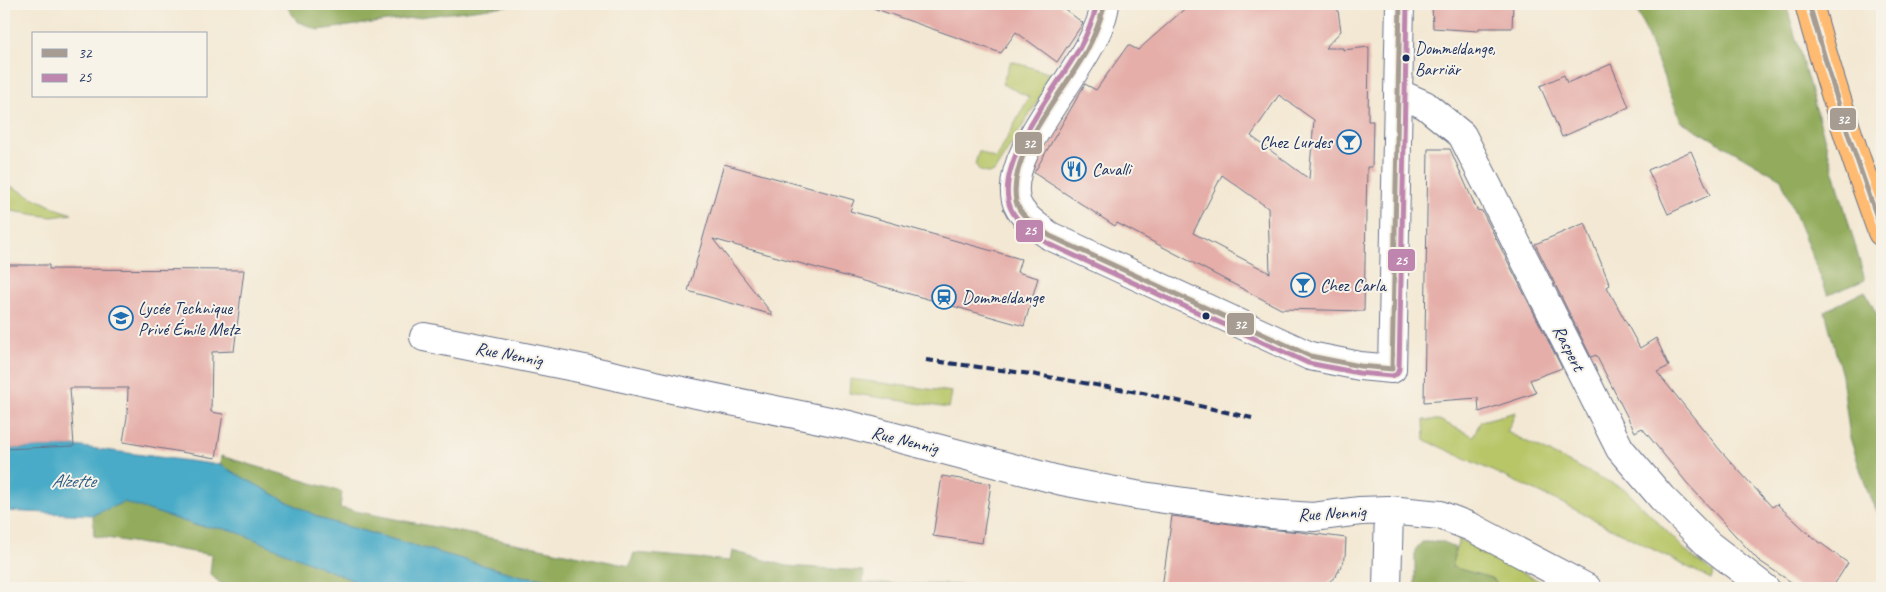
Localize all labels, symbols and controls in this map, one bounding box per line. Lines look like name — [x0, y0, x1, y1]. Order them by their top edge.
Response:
legend — [32, 32, 208, 98]
place label: Dommeldange, Barriär — [1415, 38, 1496, 80]
text: 32 — [78, 44, 93, 63]
marker: Dommeldange, Barriär — [1401, 53, 1411, 63]
text: 25 — [78, 68, 93, 87]
line badge: 32 — [1829, 107, 1857, 131]
text: 32 — [1837, 111, 1851, 128]
bar icon: Chez Lurdes — [1336, 129, 1362, 155]
line badge: 32 — [1014, 131, 1043, 155]
place label: Chez Lurdes — [1259, 131, 1334, 153]
text: 32 — [1023, 135, 1037, 152]
restaurant icon: Cavalli — [1061, 156, 1087, 182]
place label: Cavalli — [1092, 158, 1133, 180]
line badge: 25 — [1015, 219, 1044, 243]
text: 25 — [1024, 222, 1038, 239]
line badge: 25 — [1387, 248, 1416, 272]
text: 25 — [1395, 252, 1409, 269]
bar icon: Chez Carla — [1290, 272, 1316, 298]
place label: Chez Carla — [1320, 274, 1387, 296]
station icon: Dommeldange — [931, 284, 957, 310]
place label: Dommeldange — [962, 286, 1045, 308]
place label: Lycée Technique Privé Émile Metz — [138, 297, 242, 340]
school or university icon: Lycée Technique Privé Émile Metz — [108, 305, 134, 331]
unlabelled marker — [1201, 311, 1211, 321]
line badge: 32 — [1226, 312, 1255, 336]
text: 32 — [1234, 316, 1248, 333]
street label: Raspert — [1548, 321, 1591, 376]
street label: Rue Nennig — [474, 337, 546, 372]
street label: Rue Nennig — [869, 421, 942, 459]
water label: Alzette — [51, 469, 98, 493]
street label: Rue Nennig — [1297, 500, 1368, 526]

